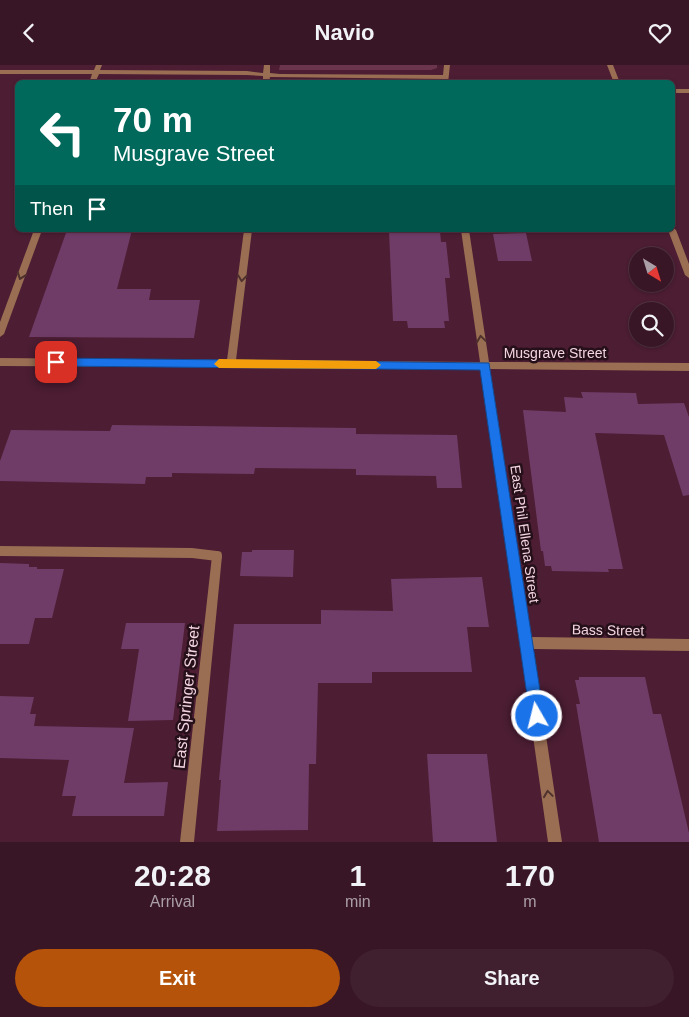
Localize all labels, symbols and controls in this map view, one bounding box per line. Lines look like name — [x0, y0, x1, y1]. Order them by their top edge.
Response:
icon: back — [15, 19, 43, 47]
icon: heart — [646, 19, 674, 47]
text: Navio — [315, 20, 374, 45]
icon: left — [30, 100, 95, 165]
text: 70 m — [113, 100, 193, 139]
text: Musgrave Street — [113, 141, 274, 166]
icon: arrive — [83, 195, 111, 223]
text: Then — [30, 198, 73, 219]
north arrow — [629, 247, 674, 293]
map controls — [629, 247, 674, 347]
one-way arrow — [17, 271, 27, 280]
one-way arrow — [237, 275, 248, 283]
button: search — [629, 302, 674, 347]
one-way arrow — [476, 334, 487, 342]
pin — [35, 341, 77, 383]
street label: Musgrave Street — [504, 345, 606, 361]
icon: arrive — [42, 348, 70, 376]
street label: East Phil Ellena Street — [507, 464, 543, 604]
street label: Bass Street — [572, 621, 644, 639]
street label: East Springer Street — [171, 624, 203, 770]
position arrow — [510, 689, 562, 741]
one-way arrow — [543, 789, 554, 797]
text: 20:28 — [134, 859, 211, 892]
text: 1 — [349, 859, 366, 892]
text: 170 — [505, 859, 555, 892]
text: Arrival — [150, 893, 195, 910]
text: min — [345, 893, 371, 910]
text: m — [523, 893, 536, 910]
button: Exit — [15, 949, 340, 1007]
button: Share — [350, 949, 674, 1007]

